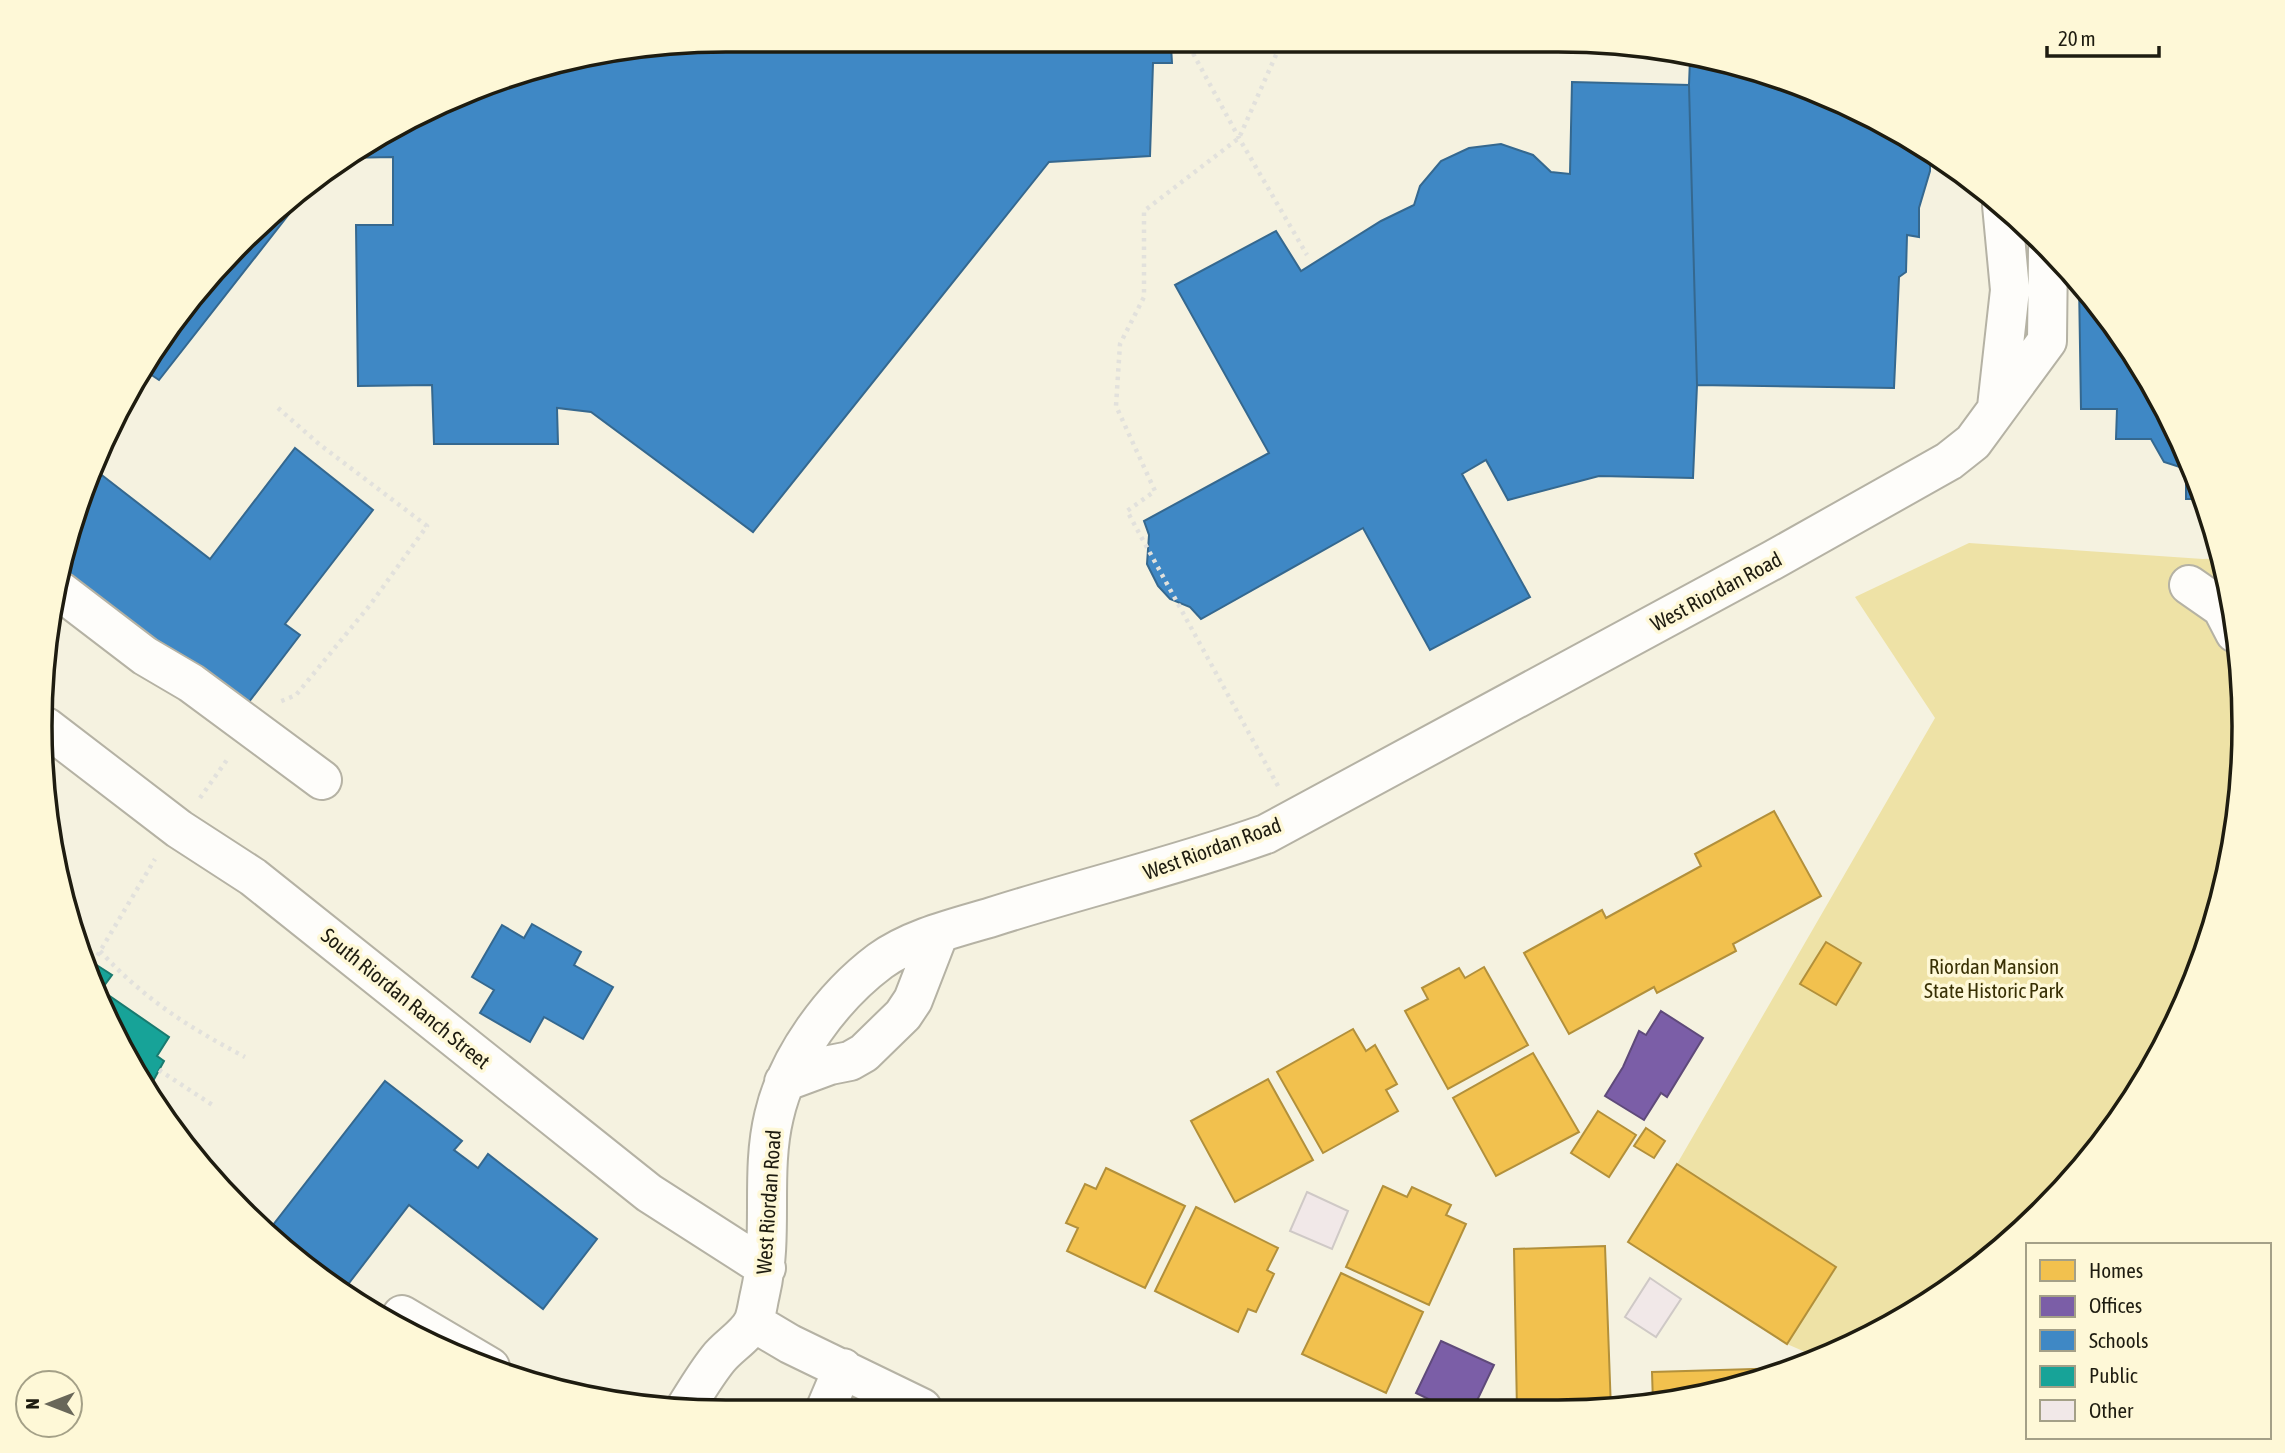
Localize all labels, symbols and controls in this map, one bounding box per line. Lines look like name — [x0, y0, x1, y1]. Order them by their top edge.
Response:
scale bar — [2047, 14, 2159, 58]
text: 20 m — [2058, 26, 2096, 50]
street label: West Riordan Road — [1646, 546, 1786, 636]
street label: West Riordan Road — [1140, 812, 1284, 884]
street label: South Riordan Ranch Street — [317, 923, 495, 1073]
park label: Riordan Mansion State Historic Park — [1924, 954, 2064, 1002]
street label: West Riordan Road — [751, 1129, 785, 1275]
legend — [2026, 1243, 2271, 1439]
text: Homes — [2089, 1258, 2143, 1282]
text: Offices — [2089, 1293, 2142, 1317]
text: Schools — [2089, 1328, 2149, 1352]
text: Public — [2089, 1363, 2138, 1387]
north arrow — [14, 1369, 84, 1439]
text: N — [21, 1398, 43, 1410]
text: Other — [2089, 1398, 2134, 1422]

